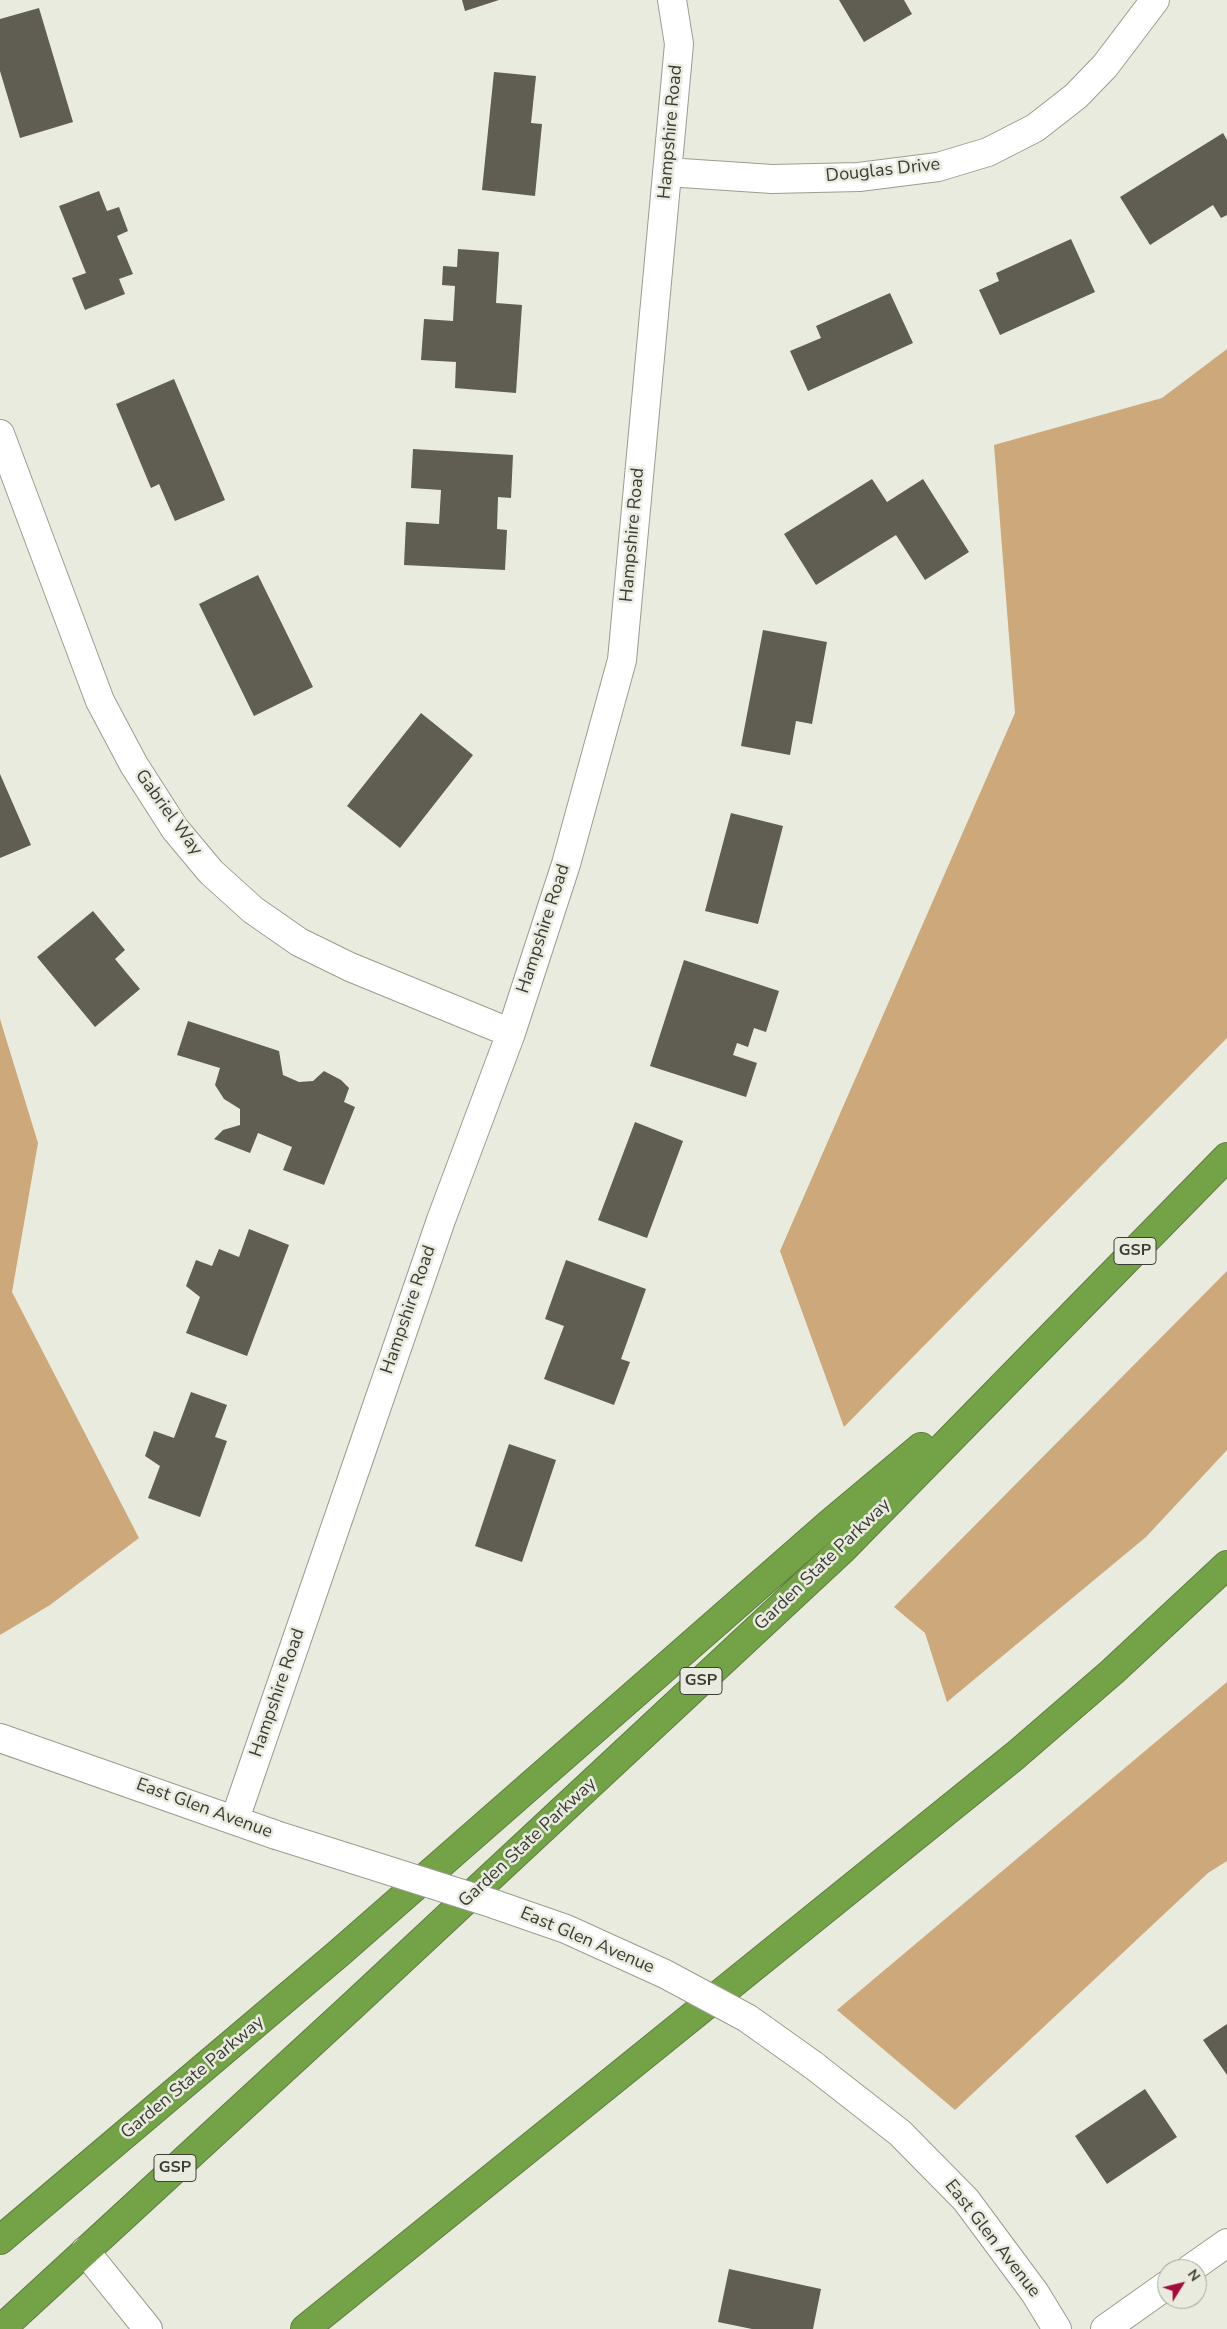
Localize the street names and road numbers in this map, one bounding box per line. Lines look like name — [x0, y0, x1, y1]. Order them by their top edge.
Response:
street label: Hampshire Road — [654, 64, 688, 200]
street label: Douglas Drive — [825, 154, 941, 188]
street label: Hampshire Road — [616, 467, 650, 603]
street label: Gabriel Way — [130, 766, 206, 860]
street label: Hampshire Road — [513, 862, 575, 996]
road number: GSP — [1114, 1238, 1156, 1264]
street label: Hampshire Road — [377, 1243, 441, 1377]
street label: Garden State Parkway — [751, 1495, 895, 1635]
street label: Hampshire Road — [246, 1626, 310, 1760]
road number: GSP — [680, 1668, 722, 1694]
street label: East Glen Avenue — [133, 1774, 275, 1844]
street label: Garden State Parkway — [455, 1774, 601, 1912]
street label: East Glen Avenue — [517, 1903, 657, 1979]
street label: Garden State Parkway — [117, 2012, 269, 2144]
road number: GSP — [154, 2154, 196, 2182]
street label: East Glen Avenue — [939, 2176, 1045, 2302]

